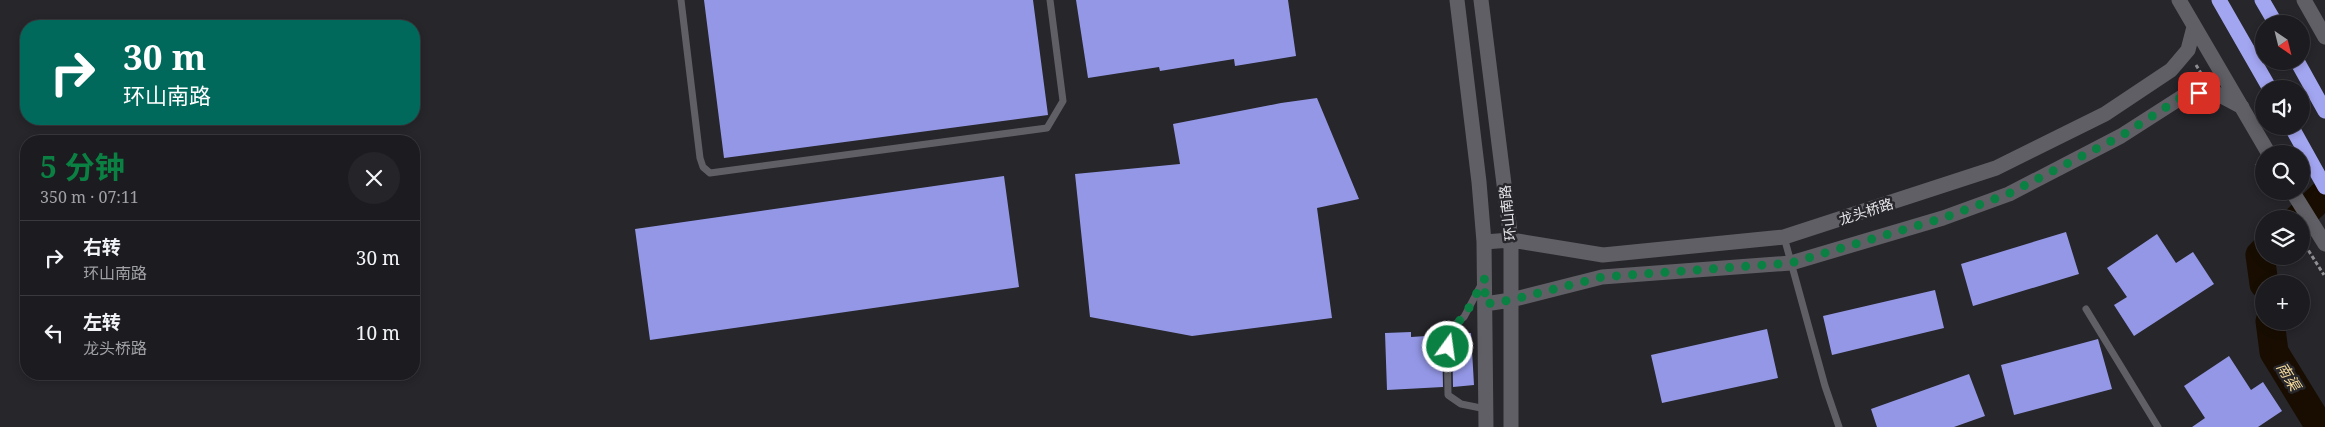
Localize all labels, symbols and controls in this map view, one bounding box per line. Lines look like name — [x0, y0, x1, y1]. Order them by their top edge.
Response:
north arrow — [2255, 15, 2310, 70]
map controls — [2255, 15, 2310, 330]
text: 30 m — [123, 33, 206, 80]
icon: right — [40, 40, 105, 105]
pin — [2178, 72, 2220, 114]
icon: arrive — [2185, 79, 2213, 107]
text: 环山南路 — [123, 80, 211, 110]
button: sound — [2255, 80, 2310, 135]
button: search — [2255, 145, 2310, 200]
text: 5 分钟 — [40, 146, 125, 187]
button: close — [348, 152, 400, 204]
street label: 环山南路 — [1495, 184, 1519, 242]
text: 350 m · 07:11 — [40, 186, 139, 208]
street label: 龙头桥路 — [1836, 193, 1896, 229]
button: layers — [2255, 210, 2310, 265]
text: 右转 — [83, 234, 121, 260]
icon: right — [40, 244, 68, 272]
text: 30 m — [356, 245, 400, 271]
text: 环山南路 — [83, 262, 147, 284]
button: + — [2255, 275, 2310, 330]
text: 左转 — [83, 309, 121, 335]
icon: left — [40, 319, 68, 347]
text: 10 m — [356, 320, 400, 346]
position arrow — [1421, 320, 1473, 372]
text: 龙头桥路 — [83, 337, 147, 359]
water label: 南渠 — [2273, 358, 2306, 396]

